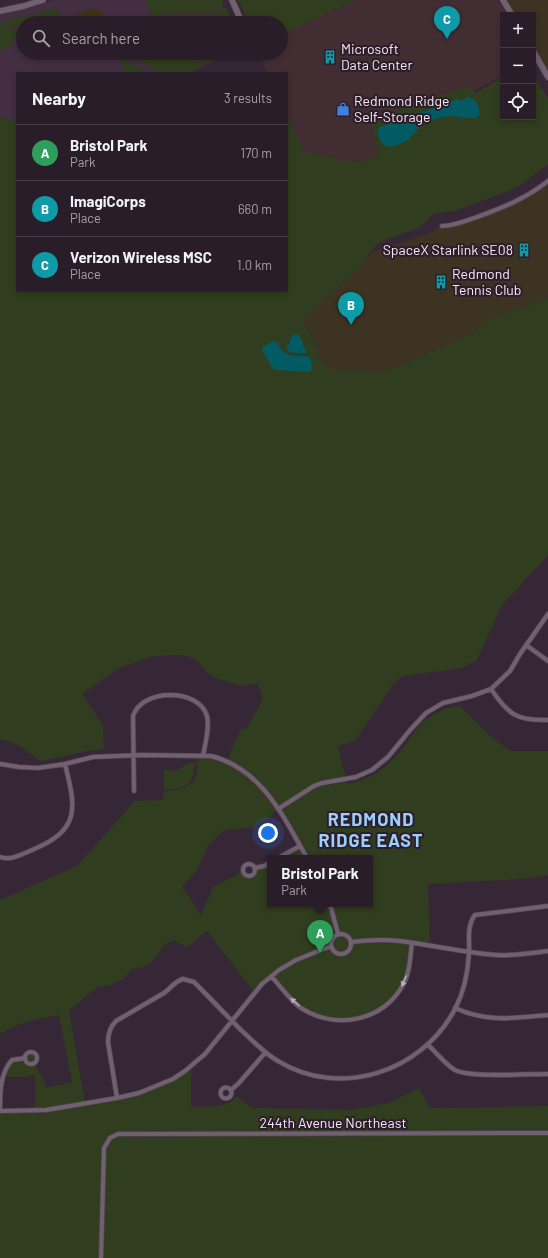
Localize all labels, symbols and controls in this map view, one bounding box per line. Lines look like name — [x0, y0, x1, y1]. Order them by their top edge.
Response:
pin: C — [434, 6, 460, 39]
map controls — [500, 12, 536, 120]
button: + — [500, 12, 536, 48]
search box — [16, 16, 288, 60]
icon: search — [30, 27, 52, 49]
text: Search here — [62, 29, 140, 47]
place label: Microsoft Data Center — [341, 40, 413, 73]
button: − — [500, 48, 536, 84]
building icon: Microsoft Data Center — [322, 49, 338, 65]
button: locate — [500, 84, 536, 120]
text: Nearby — [32, 88, 86, 108]
text: 3 results — [224, 90, 272, 106]
place label: Redmond Ridge Self-Storage — [354, 92, 449, 125]
shop icon: Redmond Ridge Self-Storage — [335, 101, 351, 117]
text: Bristol Park — [70, 136, 148, 154]
text: A — [41, 145, 49, 161]
text: 170 m — [241, 145, 272, 161]
text: Park — [70, 154, 96, 170]
text: ImagiCorps — [70, 192, 146, 210]
text: B — [41, 201, 49, 217]
text: 660 m — [238, 201, 272, 217]
text: Place — [70, 210, 101, 226]
place label: SpaceX Starlink SE08 — [383, 241, 513, 258]
building icon: SpaceX Starlink SE08 — [516, 242, 532, 258]
text: Verizon Wireless MSC — [70, 248, 212, 266]
text: C — [41, 257, 49, 273]
text: 1.0 km — [237, 257, 272, 273]
place label: Redmond Tennis Club — [452, 265, 522, 298]
text: Place — [70, 266, 101, 282]
building icon: Redmond Tennis Club — [433, 274, 449, 290]
pin: B — [338, 292, 364, 325]
district label: REDMOND RIDGE EAST — [319, 808, 423, 851]
your location — [258, 823, 278, 843]
popup — [267, 855, 373, 907]
text: Bristol Park — [281, 864, 359, 882]
text: Park — [281, 882, 307, 898]
pin: A — [307, 920, 333, 953]
one-way arrow — [401, 975, 407, 986]
one-way arrow — [290, 998, 300, 1007]
street label: 244th Avenue Northeast — [260, 1114, 406, 1131]

